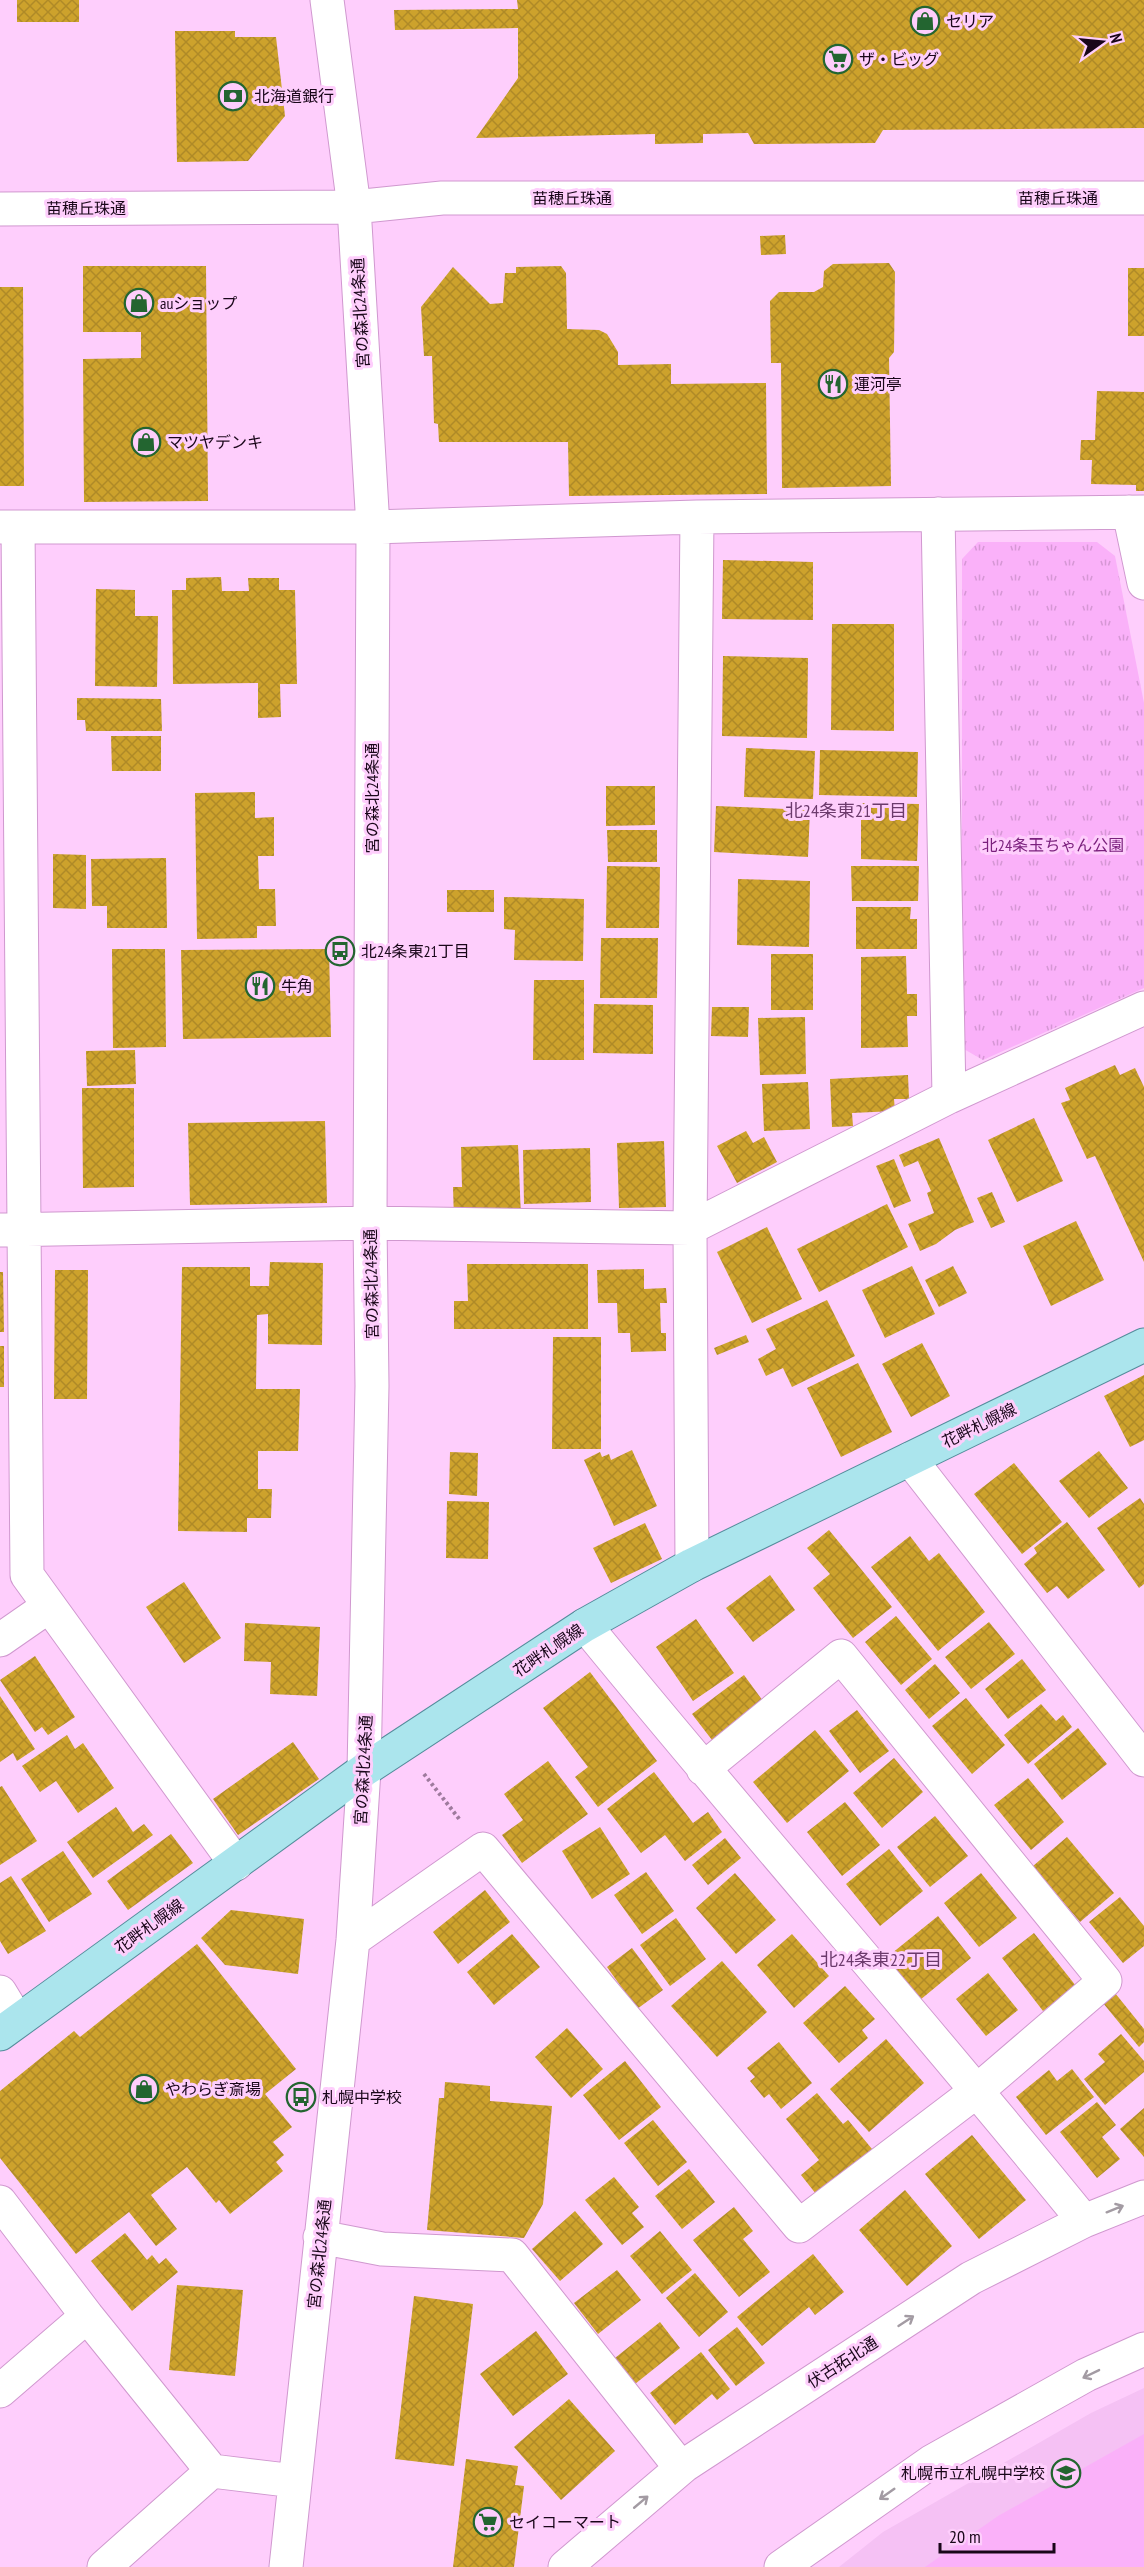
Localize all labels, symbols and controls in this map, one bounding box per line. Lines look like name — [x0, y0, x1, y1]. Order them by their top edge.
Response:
shop icon: セリア — [909, 5, 941, 37]
place label: セリア — [946, 11, 994, 31]
north arrow — [1072, 12, 1132, 72]
text: N — [1106, 31, 1127, 45]
supermarket icon: ザ・ビッグ — [822, 43, 854, 75]
place label: ザ・ビッグ — [859, 49, 939, 69]
bank icon: 北海道銀行 — [217, 80, 249, 112]
place label: 北海道銀行 — [254, 86, 334, 106]
street label: 苗穂丘珠通 — [532, 188, 612, 208]
street label: 苗穂丘珠通 — [1018, 188, 1098, 208]
street label: 苗穂丘珠通 — [46, 198, 126, 218]
street label: 宮の森北24条通 — [347, 257, 373, 369]
shop icon: auショップ — [123, 287, 155, 319]
place label: auショップ — [160, 293, 237, 313]
restaurant icon: 運河亭 — [817, 368, 849, 400]
place label: 運河亭 — [854, 374, 902, 394]
shop icon: マツヤデンキ — [130, 426, 162, 458]
place label: マツヤデンキ — [167, 432, 263, 452]
street label: 宮の森北24条通 — [362, 743, 382, 853]
district label: 北24条東21丁目 — [785, 799, 907, 822]
park label: 北24条玉ちゃん公園 — [982, 835, 1124, 855]
bus stop icon: 北24条東21丁目 — [324, 935, 356, 967]
place label: 北24条東21丁目 — [361, 941, 470, 961]
restaurant icon: 牛角 — [244, 970, 276, 1002]
place label: 牛角 — [281, 976, 313, 996]
street label: 宮の森北24条通 — [360, 1229, 382, 1339]
street label: 花畔札幌線 — [939, 1398, 1019, 1452]
street label: 花畔札幌線 — [509, 1619, 587, 1681]
street label: 宮の森北24条通 — [350, 1714, 376, 1826]
street label: 花畔札幌線 — [111, 1894, 187, 1958]
district label: 北24条東22丁目 — [820, 1948, 942, 1971]
shop icon: やわらぎ斎場 — [128, 2073, 160, 2105]
place label: やわらぎ斎場 — [165, 2079, 261, 2099]
bus stop icon: 札幌中学校 — [285, 2081, 317, 2113]
place label: 札幌中学校 — [322, 2087, 402, 2107]
street label: 宮の森北24条通 — [303, 2198, 335, 2310]
one-way arrow — [1105, 2203, 1123, 2214]
one-way arrow — [897, 2314, 914, 2326]
street label: 伏古拓北通 — [803, 2332, 881, 2392]
one-way arrow — [1082, 2368, 1100, 2380]
school or university icon: 札幌市立札幌中学校 — [1050, 2457, 1082, 2489]
place label: 札幌市立札幌中学校 — [901, 2463, 1045, 2483]
one-way arrow — [879, 2488, 895, 2500]
one-way arrow — [633, 2495, 648, 2509]
supermarket icon: セイコーマート — [472, 2506, 504, 2538]
place label: セイコーマート — [509, 2512, 621, 2532]
scale bar — [940, 2516, 1054, 2554]
text: 20 m — [949, 2525, 981, 2548]

